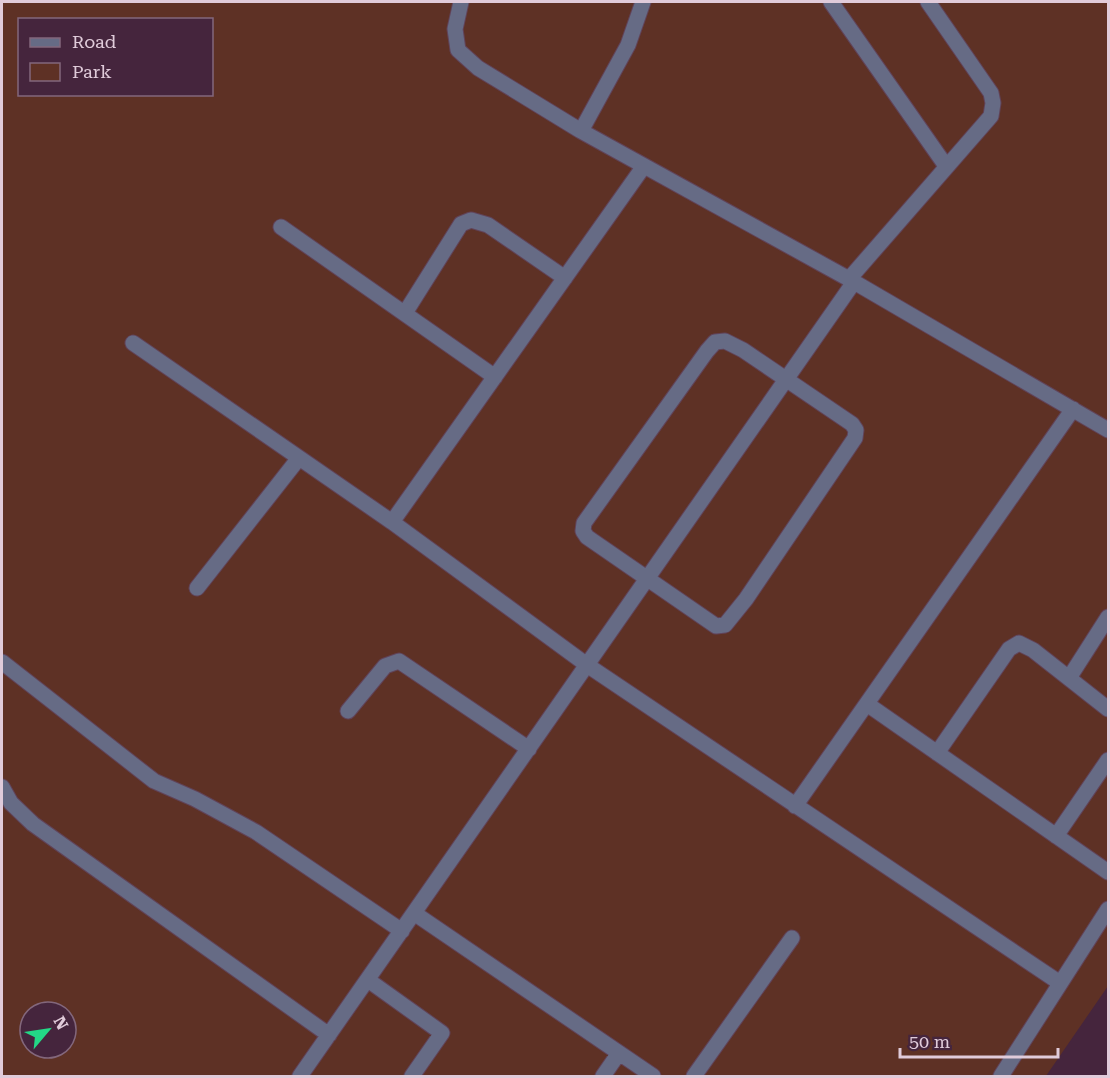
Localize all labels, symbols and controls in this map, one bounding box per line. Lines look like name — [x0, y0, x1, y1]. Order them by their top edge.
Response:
legend — [18, 18, 213, 96]
text: Road — [72, 31, 117, 52]
text: Park — [72, 61, 112, 82]
north arrow — [18, 1000, 78, 1060]
text: N — [49, 1013, 72, 1033]
scale bar — [900, 1021, 1058, 1059]
text: 50 m — [909, 1031, 950, 1052]

